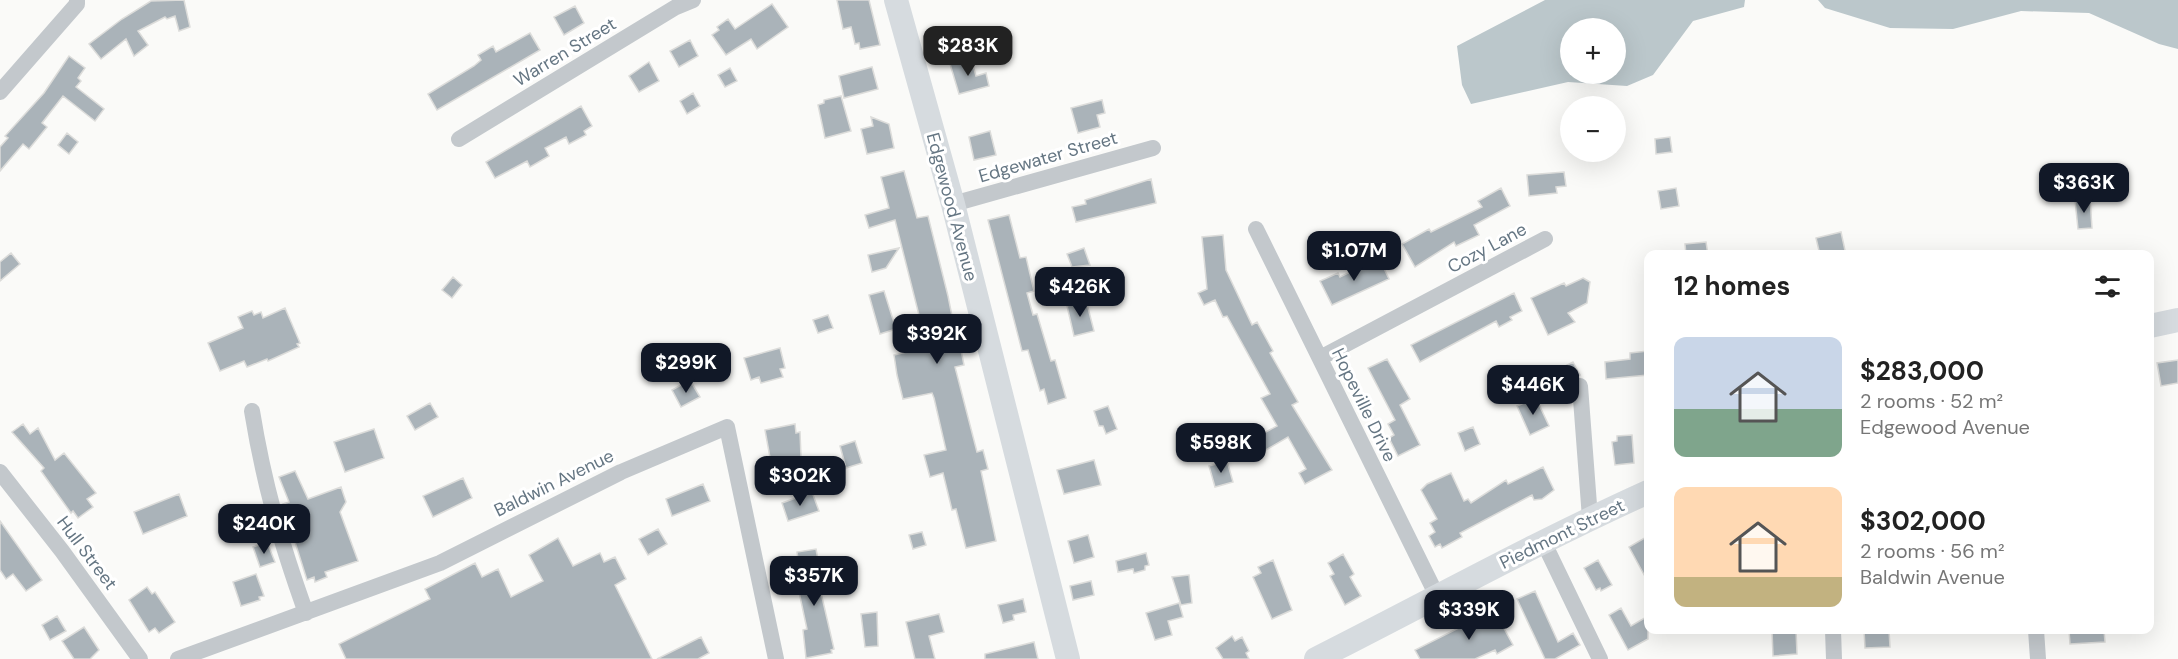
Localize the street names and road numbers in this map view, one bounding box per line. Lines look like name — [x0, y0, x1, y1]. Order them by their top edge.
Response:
street label: Warren Street — [509, 12, 621, 92]
street label: Edgewater Street — [976, 126, 1120, 188]
street label: Edgewood Avenue — [921, 130, 983, 284]
street label: Cozy Lane — [1443, 217, 1531, 279]
street label: Hopeville Drive — [1326, 344, 1402, 466]
street label: Baldwin Avenue — [490, 444, 618, 522]
street label: Piedmont Street — [1496, 493, 1628, 575]
street label: Hull Street — [51, 511, 123, 595]

